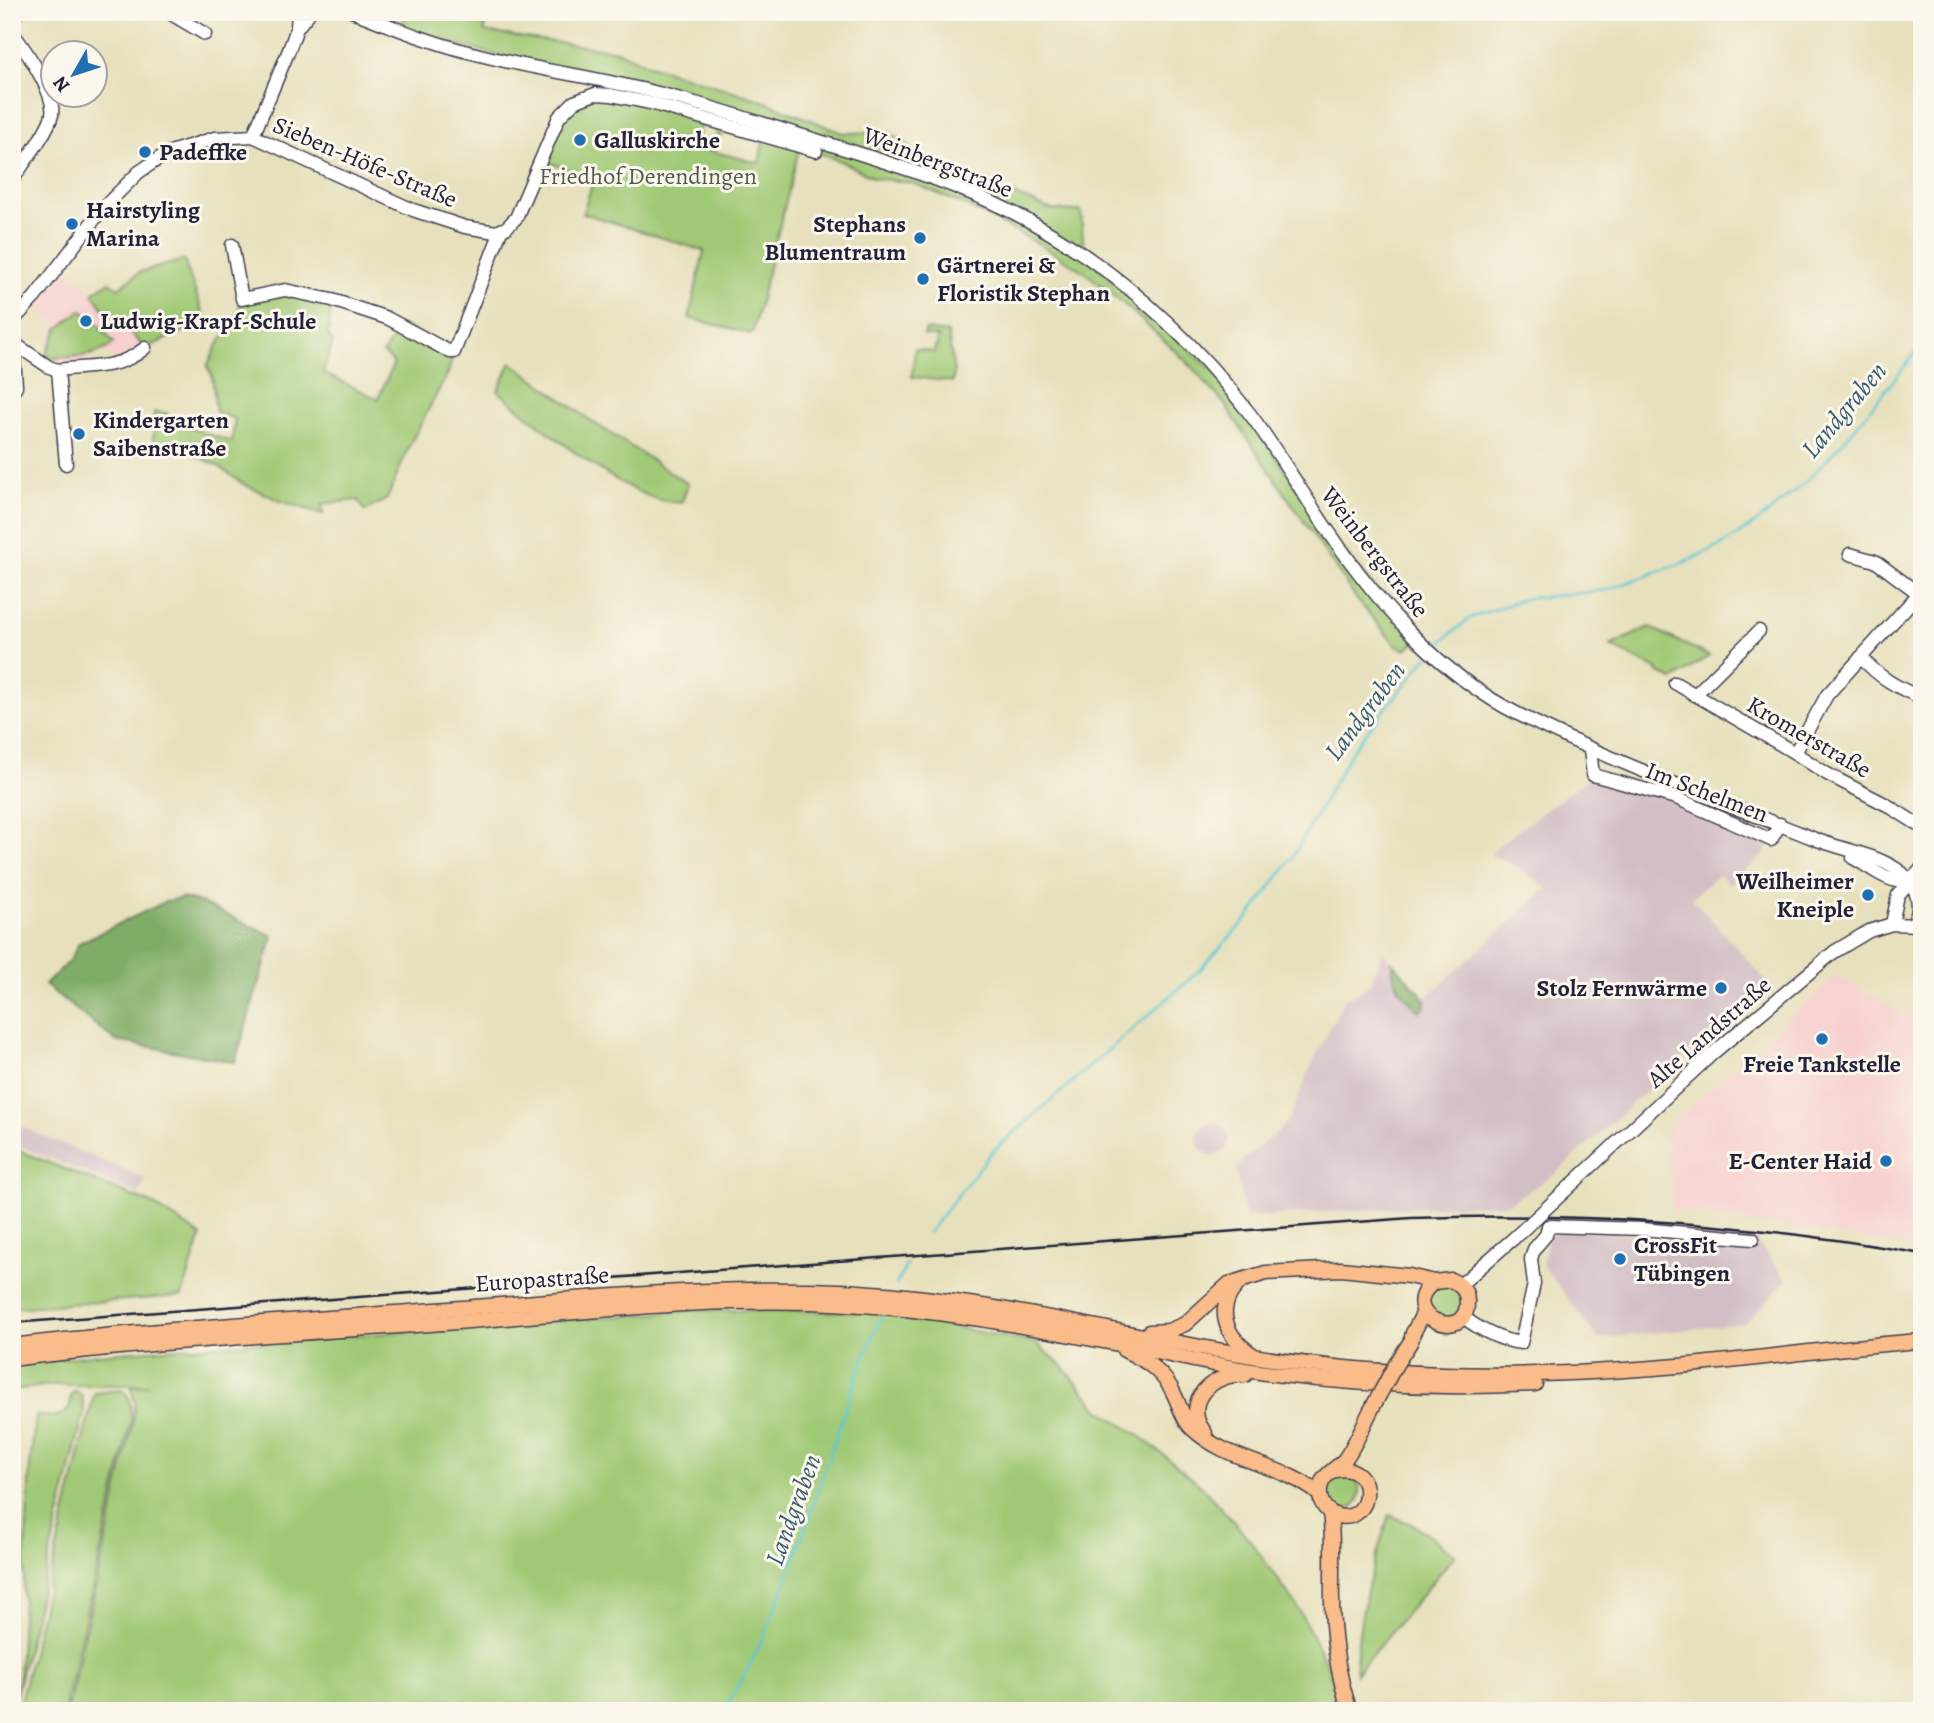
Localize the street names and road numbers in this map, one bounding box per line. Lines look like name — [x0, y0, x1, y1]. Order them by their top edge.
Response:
street label: Sieben-Höfe-Straße — [268, 109, 462, 215]
street label: Weinbergstraße — [858, 118, 1018, 205]
street label: Weinbergstraße — [1313, 479, 1436, 624]
street label: Kromerstraße — [1741, 689, 1877, 785]
street label: Im Schelmen — [1641, 754, 1773, 830]
street label: Alte Landstraße — [1639, 969, 1778, 1096]
street label: Europastraße — [474, 1258, 610, 1300]

